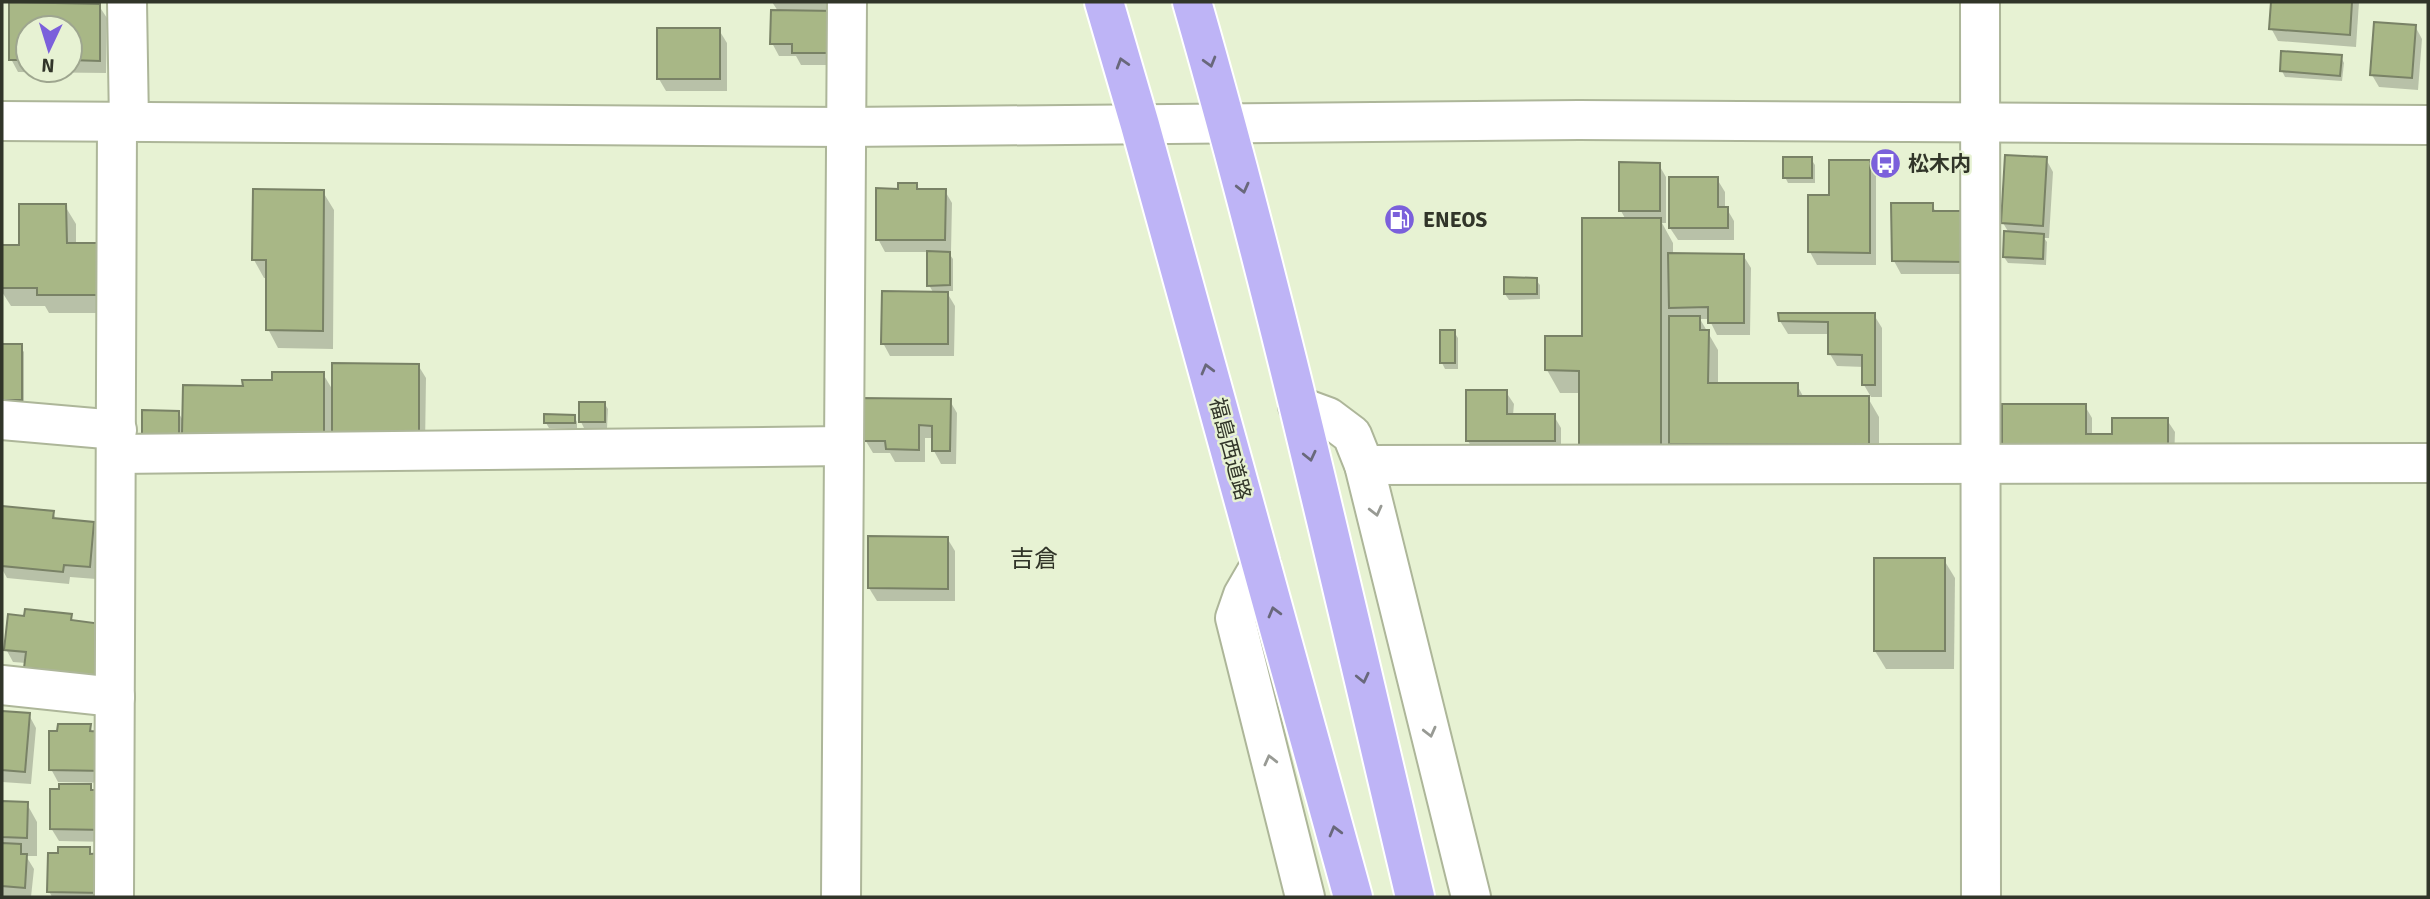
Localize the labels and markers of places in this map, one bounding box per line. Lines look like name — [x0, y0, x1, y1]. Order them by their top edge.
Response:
bus stop icon: 松木内 — [1868, 147, 1902, 181]
place label: 松木内 — [1908, 151, 1971, 177]
fuel station icon: ENEOS — [1383, 203, 1417, 237]
place label: ENEOS — [1423, 207, 1487, 233]

